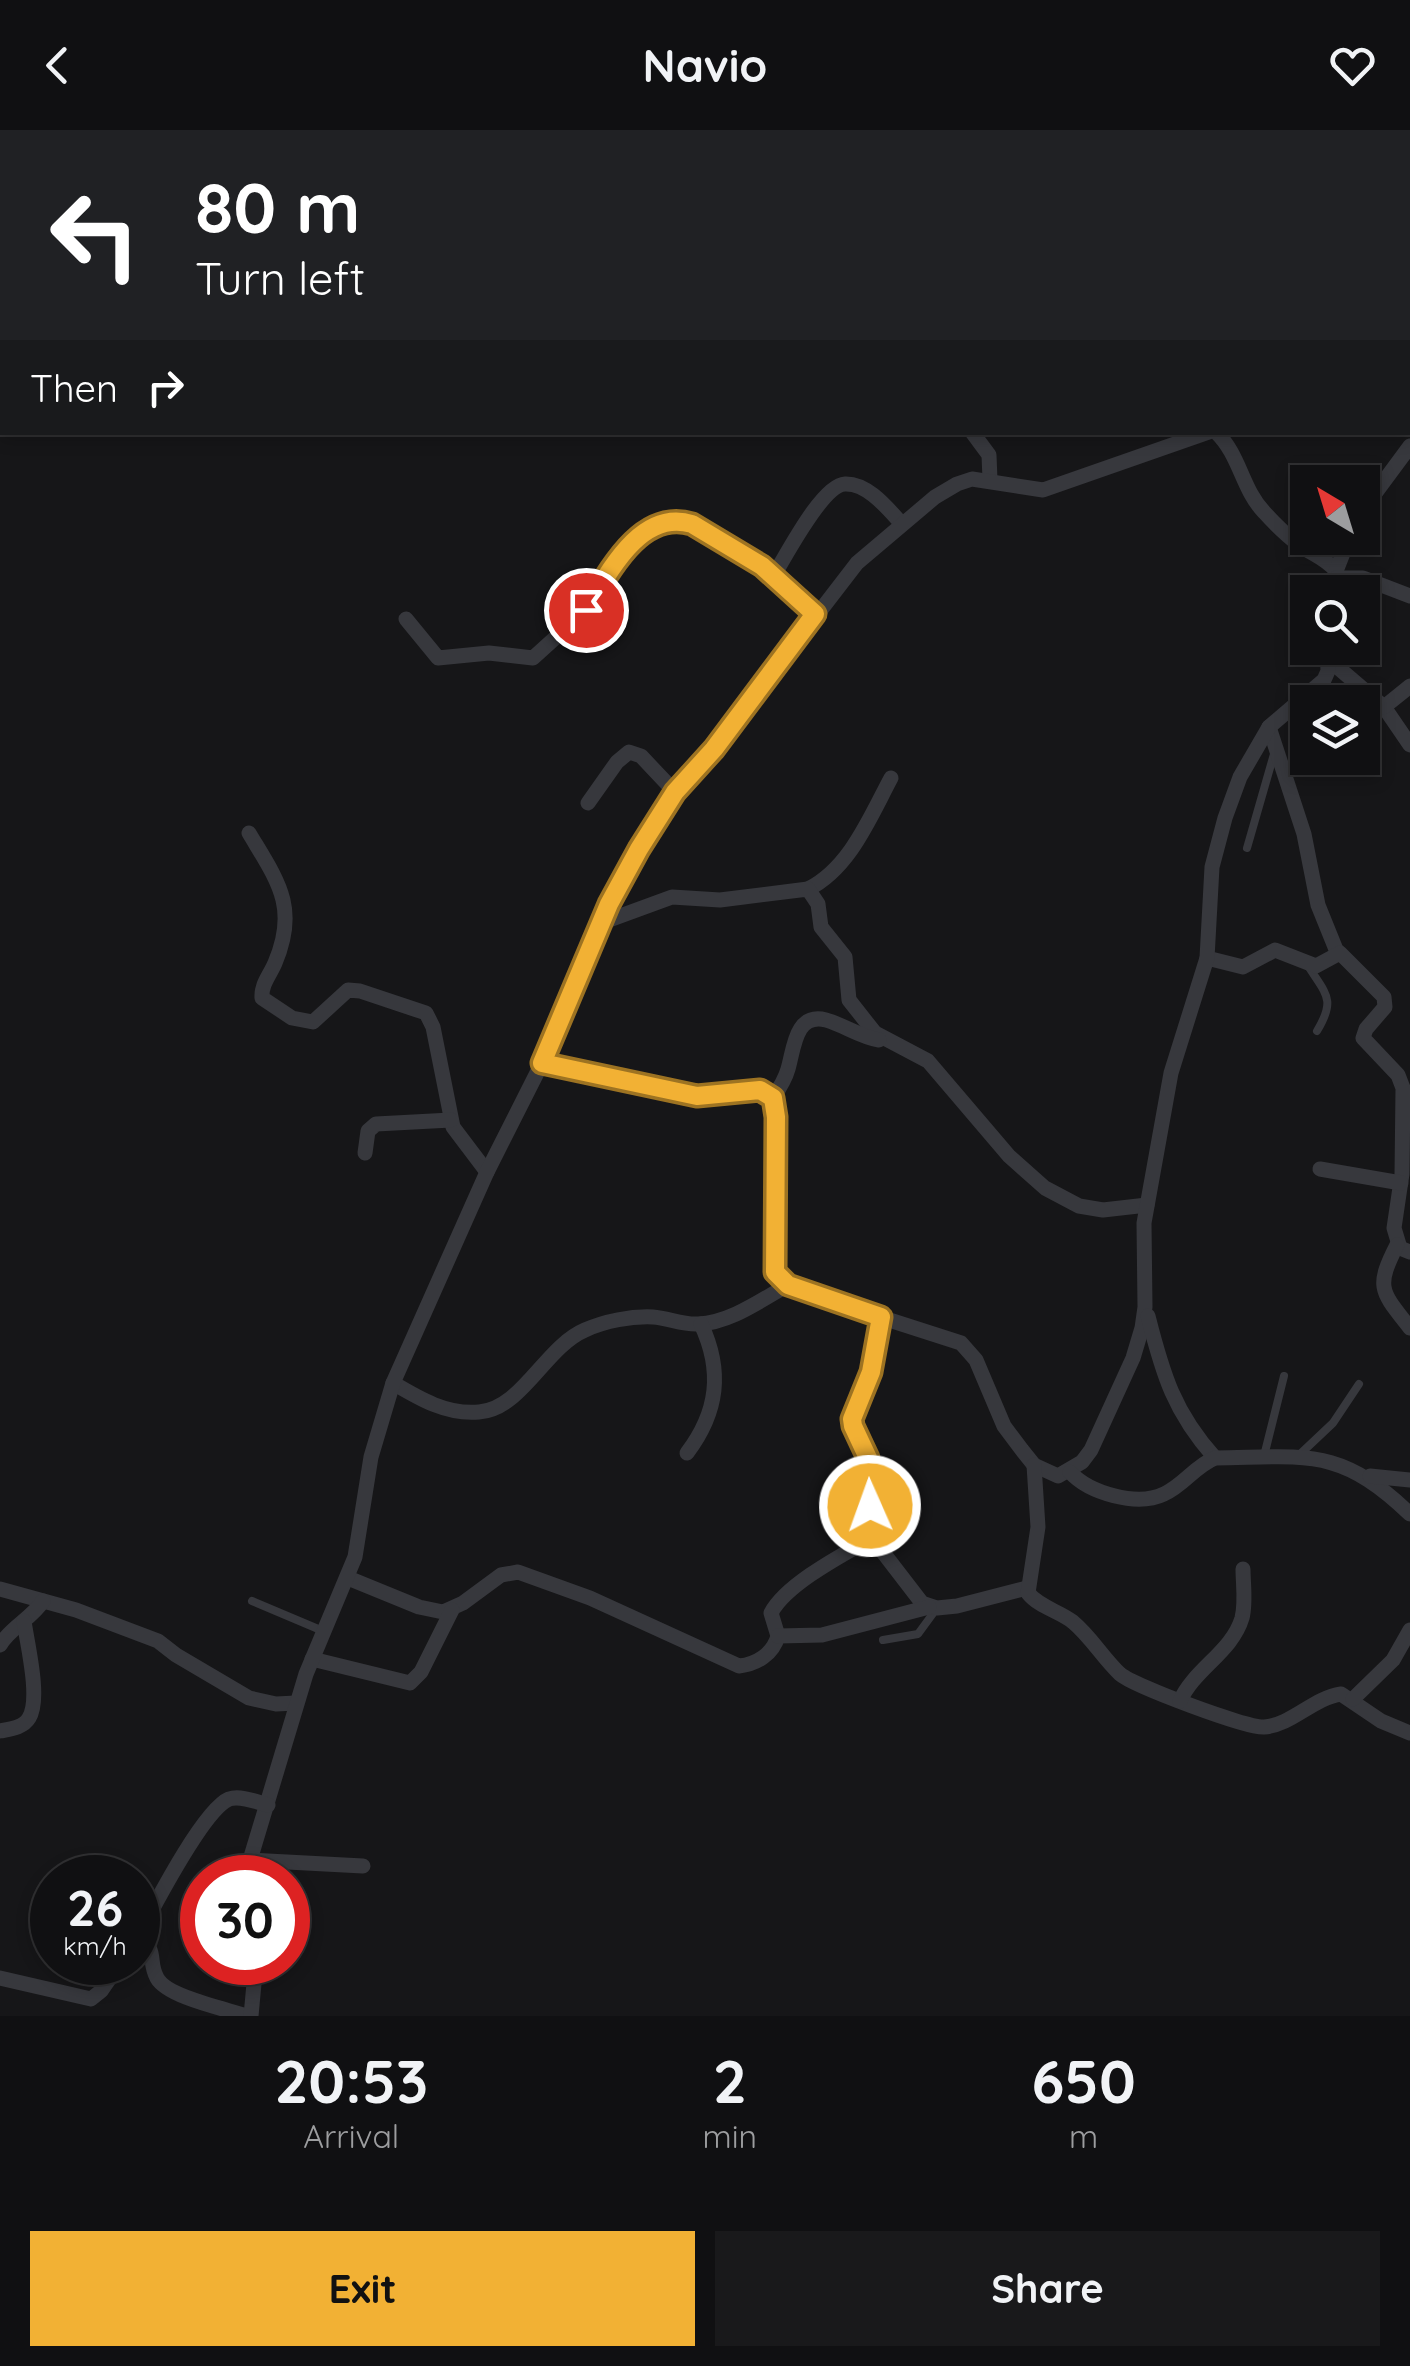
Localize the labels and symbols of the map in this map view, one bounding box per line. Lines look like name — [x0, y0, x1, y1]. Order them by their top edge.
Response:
north arrow — [1290, 465, 1380, 555]
pin — [544, 568, 629, 653]
position arrow — [818, 1454, 922, 1558]
speed limit sign: 30 — [180, 1855, 310, 1985]

